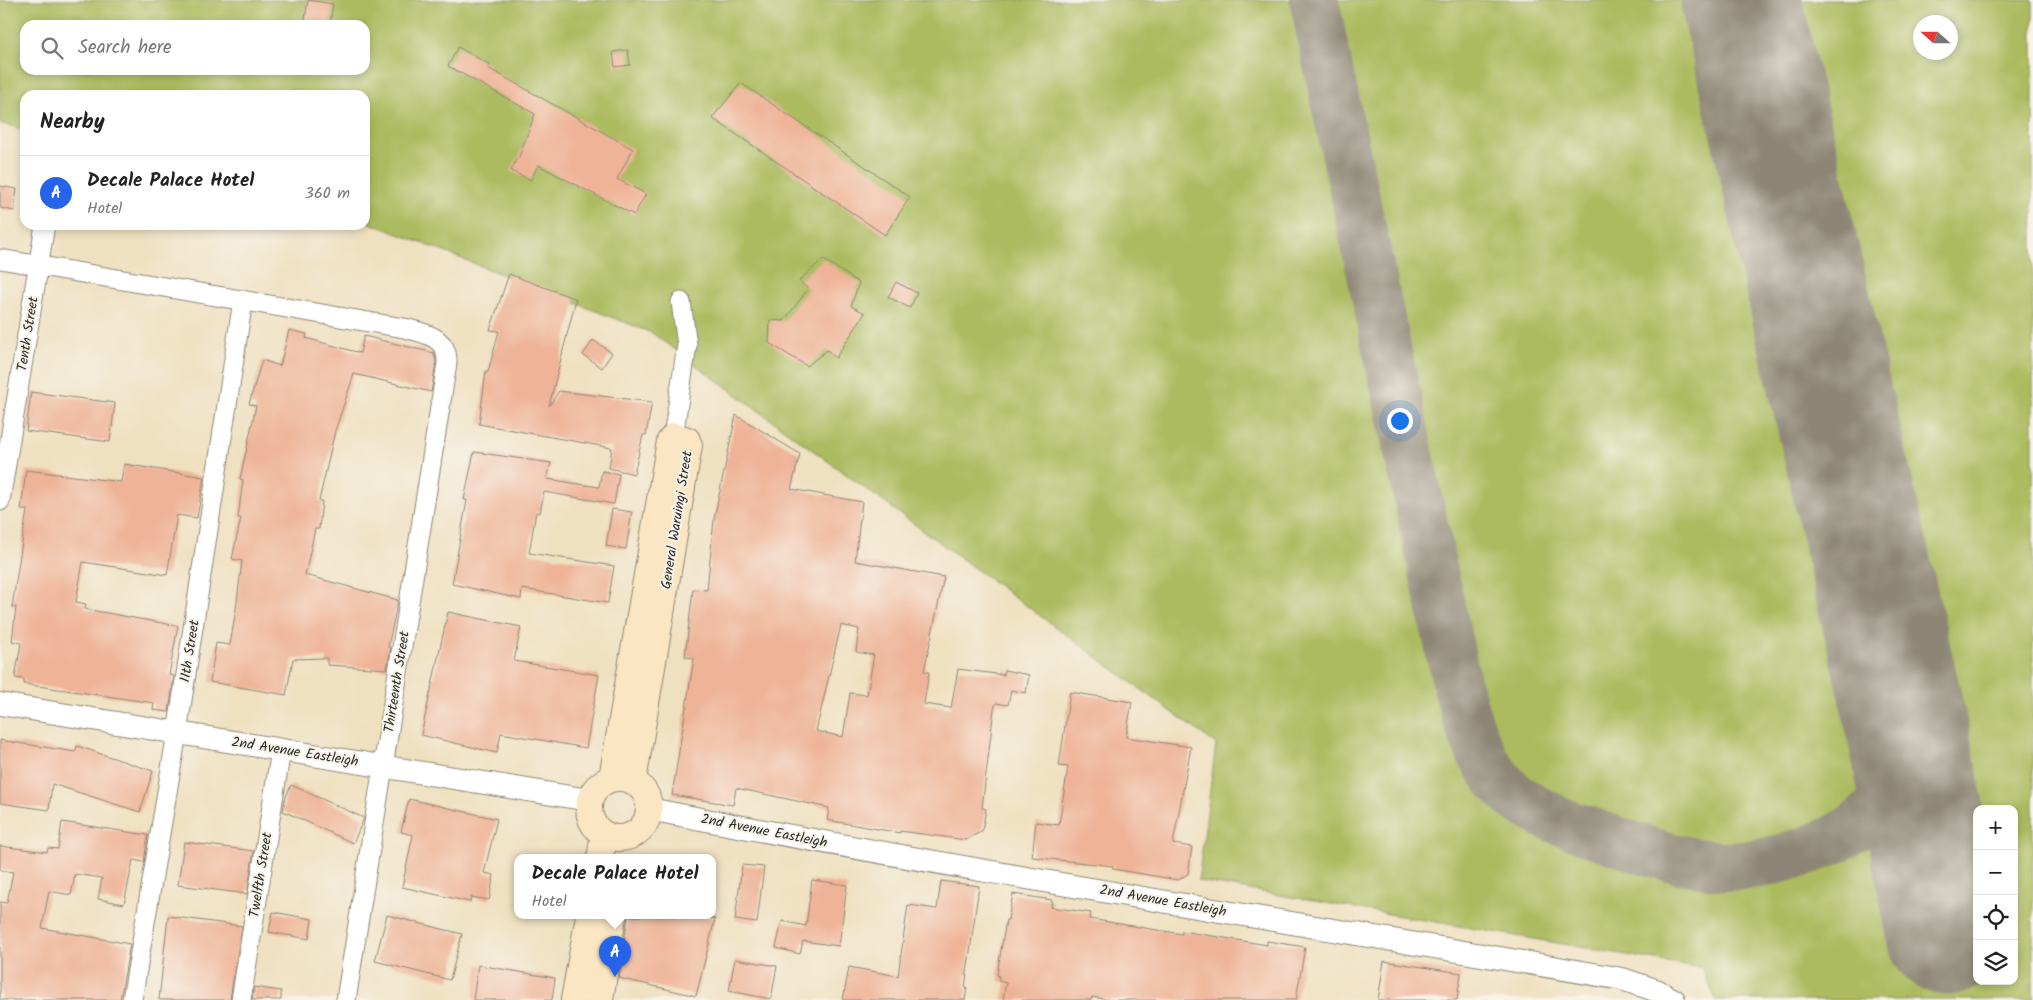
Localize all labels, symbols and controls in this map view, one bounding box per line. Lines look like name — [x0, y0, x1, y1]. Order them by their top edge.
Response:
north arrow — [1913, 15, 1958, 60]
search box — [20, 20, 370, 75]
text: Search here — [78, 33, 172, 63]
icon: search — [38, 34, 66, 62]
text: Nearby — [40, 106, 105, 139]
text: Decale Palace Hotel — [87, 166, 254, 196]
text: A — [51, 181, 61, 206]
text: 360 m — [305, 181, 350, 206]
text: Hotel — [87, 196, 122, 221]
street label: Tenth Street — [11, 295, 45, 373]
your location — [1387, 408, 1413, 434]
street label: General Waruingi Street — [655, 449, 699, 591]
street label: 11th Street — [174, 618, 206, 684]
street label: Thirteenth Street — [378, 629, 416, 734]
street label: 2nd Avenue Eastleigh — [230, 731, 360, 773]
map controls — [1973, 805, 2018, 985]
button: + — [1973, 805, 2018, 850]
street label: 2nd Avenue Eastleigh — [699, 808, 829, 854]
street label: Twelfth Street — [243, 830, 279, 919]
button: − — [1973, 850, 2018, 895]
popup — [514, 854, 716, 919]
text: Decale Palace Hotel — [531, 859, 699, 889]
street label: 2nd Avenue Eastleigh — [1098, 879, 1228, 923]
text: Hotel — [531, 889, 567, 914]
button: locate — [1973, 895, 2018, 940]
pin: A — [599, 936, 631, 977]
button: layers — [1973, 940, 2018, 985]

